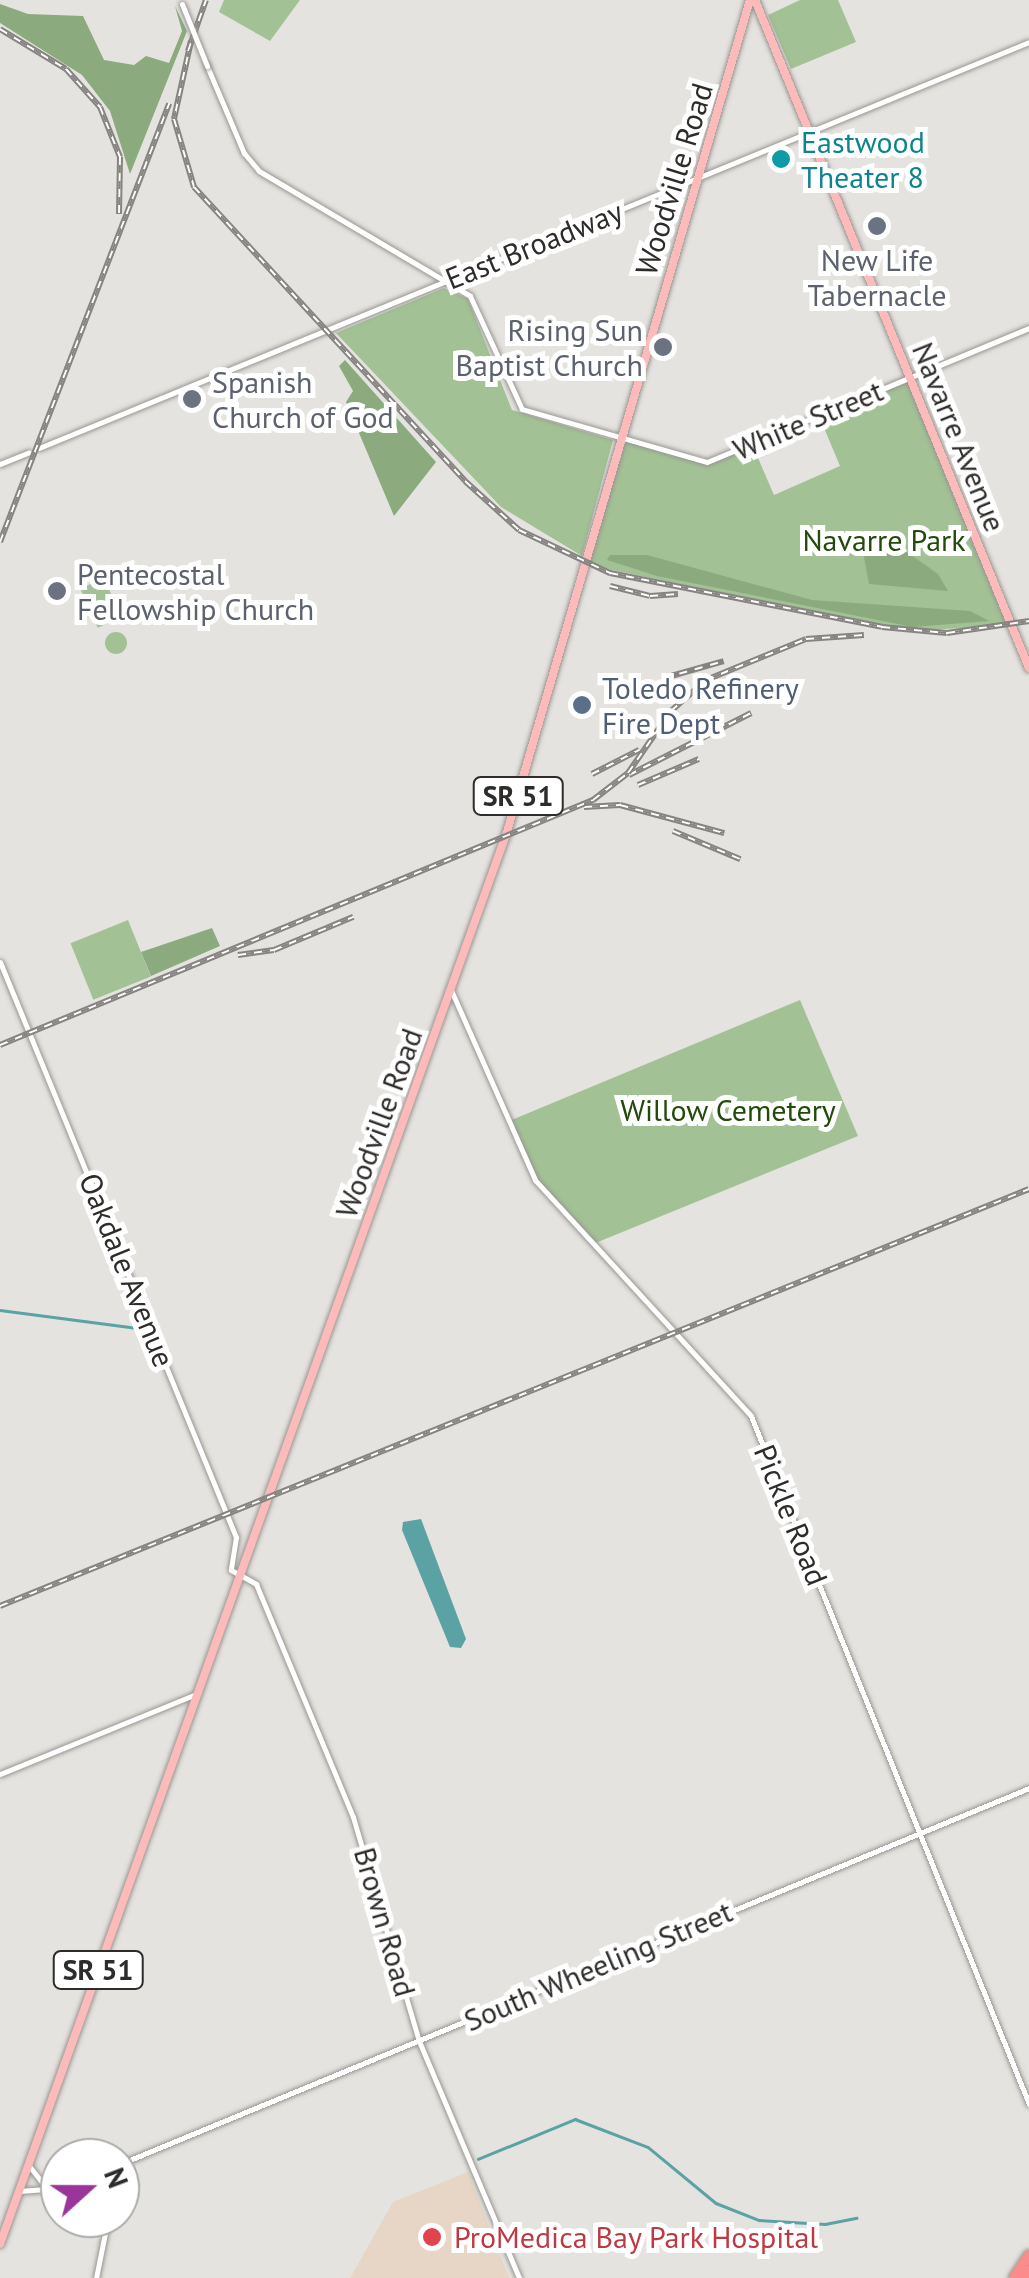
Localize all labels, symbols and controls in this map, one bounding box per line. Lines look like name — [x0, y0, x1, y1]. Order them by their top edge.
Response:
street label: Woodville Road — [628, 79, 720, 279]
place label: Eastwood Theater 8 — [801, 124, 925, 194]
marker: Eastwood Theater 8 — [770, 148, 792, 170]
street label: East Broadway — [440, 193, 628, 297]
marker: New Life Tabernacle — [866, 215, 888, 237]
place label: New Life Tabernacle — [808, 242, 946, 312]
place label: Rising Sun Baptist Church — [456, 312, 643, 382]
marker: Rising Sun Baptist Church — [652, 336, 674, 358]
street label: Navarre Avenue — [905, 337, 1013, 537]
place label: Spanish Church of God — [212, 364, 394, 434]
street label: White Street — [728, 372, 888, 468]
marker: Spanish Church of God — [181, 388, 203, 410]
park label: Navarre Park — [802, 522, 966, 558]
place label: Pentecostal Fellowship Church — [77, 556, 314, 626]
marker: Pentecostal Fellowship Church — [46, 580, 68, 602]
place label: Toledo Refinery Fire Dept — [602, 670, 799, 740]
marker: Toledo Refinery Fire Dept — [571, 694, 593, 716]
road number: SR 51 — [470, 773, 566, 819]
street label: Woodville Road — [328, 1024, 430, 1222]
park label: Willow Cemetery — [620, 1092, 836, 1128]
street label: Oakdale Avenue — [72, 1168, 182, 1372]
street label: Pickle Road — [747, 1440, 835, 1590]
street label: Brown Road — [347, 1843, 423, 2001]
street label: South Wheeling Street — [458, 1893, 738, 2039]
road number: SR 51 — [51, 1947, 146, 1993]
north arrow — [40, 2138, 140, 2238]
text: N — [96, 2163, 137, 2193]
place label: ProMedica Bay Park Hospital — [454, 2219, 820, 2255]
marker: ProMedica Bay Park Hospital — [419, 2224, 445, 2250]

